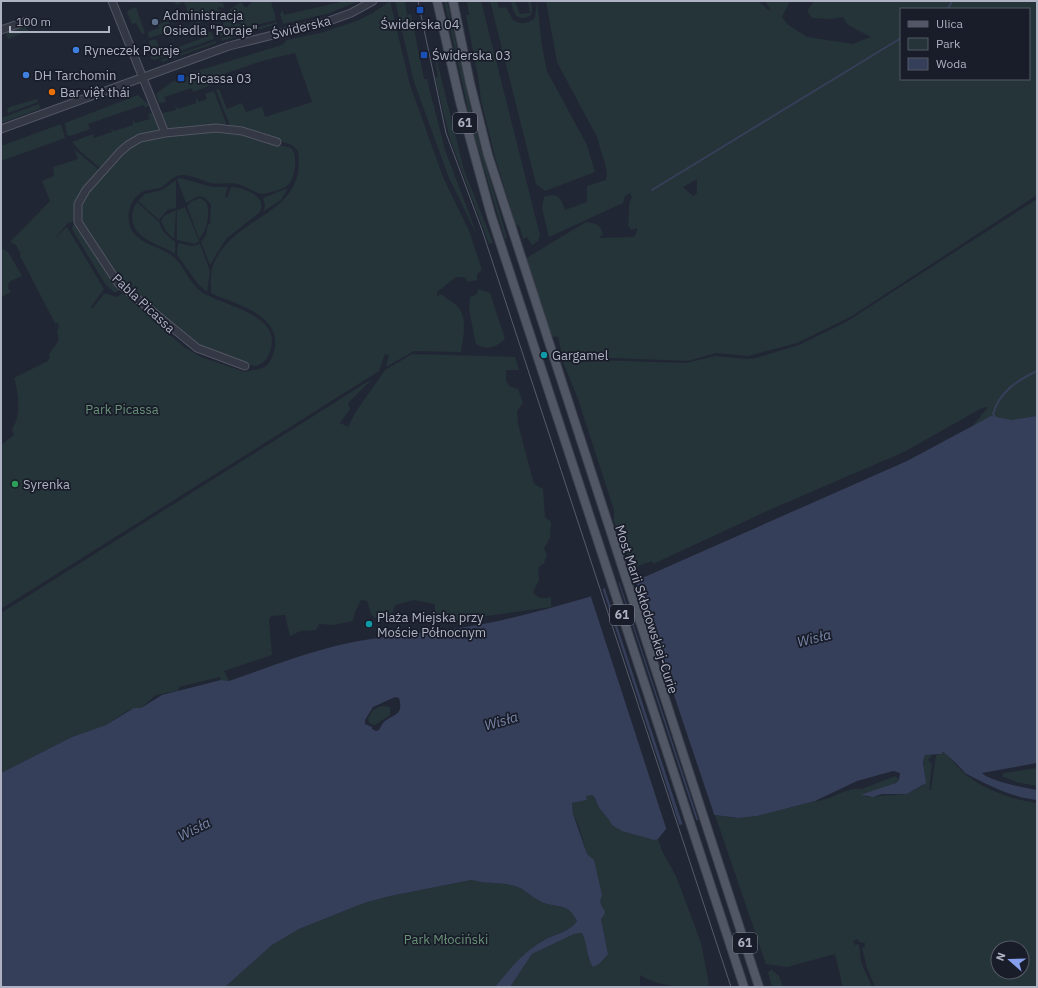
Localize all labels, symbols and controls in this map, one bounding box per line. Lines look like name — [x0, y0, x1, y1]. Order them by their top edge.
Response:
marker: Świderska 04 — [415, 5, 425, 15]
place label: Administracja Osiedla "Poraje" — [163, 7, 258, 39]
scale bar — [10, 8, 109, 34]
legend — [900, 8, 1030, 80]
street label: Świderska — [270, 12, 332, 43]
text: 100 m — [16, 14, 51, 29]
place label: Świderska 04 — [381, 16, 460, 33]
text: Ulica — [936, 16, 963, 31]
marker: Administracja Osiedla "Poraje" — [150, 17, 160, 27]
text: Park — [936, 36, 961, 51]
place label: Ryneczek Poraje — [84, 42, 180, 59]
marker: Ryneczek Poraje — [71, 45, 81, 55]
place label: Świderska 03 — [432, 47, 511, 64]
marker: Świderska 03 — [419, 50, 429, 60]
text: Woda — [936, 56, 967, 71]
place label: DH Tarchomin — [34, 67, 116, 84]
marker: DH Tarchomin — [21, 70, 31, 80]
place label: Picassa 03 — [189, 70, 252, 87]
marker: Picassa 03 — [176, 73, 186, 83]
place label: Bar việt thái — [60, 84, 130, 101]
marker: Bar việt thái — [47, 87, 57, 97]
road number: 61 — [453, 113, 477, 133]
street label: Pabla Picassa — [109, 270, 179, 337]
place label: Gargamel — [552, 347, 609, 364]
marker: Gargamel — [539, 350, 549, 360]
park label: Park Picassa — [85, 401, 159, 418]
place label: Syrenka — [23, 476, 70, 493]
marker: Syrenka — [10, 479, 20, 489]
street label: Most Marii Skłodowskiej-Curie — [611, 523, 682, 696]
road number: 61 — [610, 605, 634, 625]
place label: Plaża Miejska przy Moście Północnym — [377, 609, 486, 641]
marker: Plaża Miejska przy Moście Północnym — [364, 619, 374, 629]
water label: Wisła — [795, 625, 833, 651]
water label: Wisła — [482, 708, 520, 734]
water label: Wisła — [175, 813, 213, 845]
park label: Park Młociński — [404, 931, 488, 948]
road number: 61 — [733, 933, 757, 953]
north arrow — [990, 940, 1030, 980]
text: N — [993, 950, 1009, 963]

